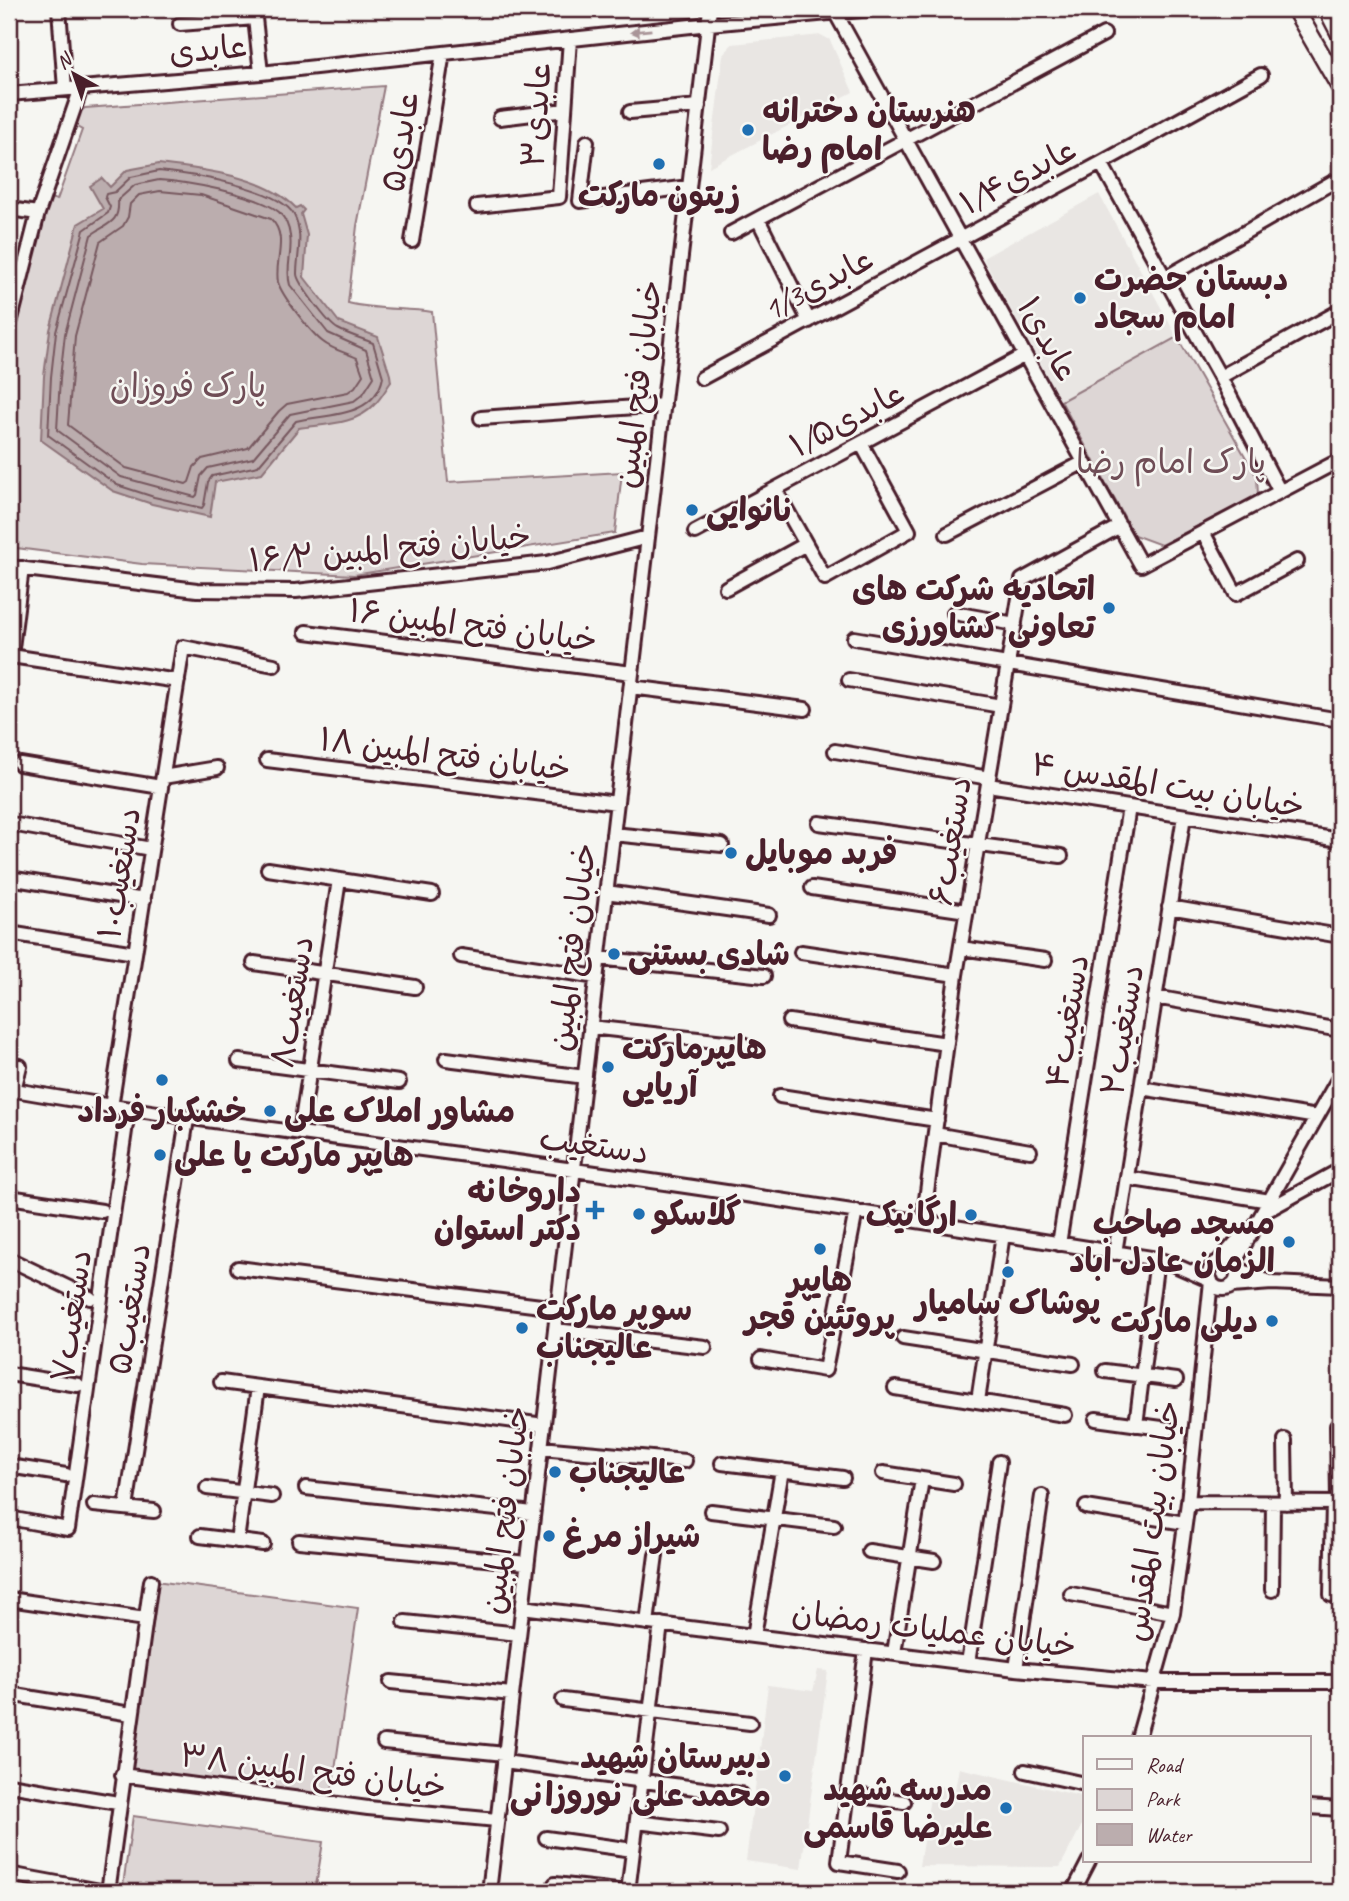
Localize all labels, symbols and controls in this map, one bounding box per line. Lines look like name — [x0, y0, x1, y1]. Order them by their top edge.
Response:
street label: عابدی — [167, 25, 249, 73]
one-way arrow — [630, 26, 652, 37]
north arrow — [38, 38, 108, 108]
text: N — [51, 47, 78, 75]
street label: عابدی۳ — [511, 61, 561, 169]
street label: عابدی۵ — [371, 89, 429, 195]
place label: هنرستان دخترانه امام رضا — [762, 90, 976, 174]
marker: هنرستان دخترانه امام رضا — [740, 122, 756, 138]
street label: عابدی۱/۴ — [952, 128, 1084, 224]
marker: زیتون مارکت — [651, 156, 667, 172]
place label: زیتون مارکت — [578, 174, 740, 216]
street label: عابدی1/3 — [756, 238, 880, 330]
place label: دبستان حضرت امام سجاد — [1094, 258, 1288, 342]
street label: خیابان فتح المبین — [604, 277, 673, 491]
street label: ۱عابدی — [1008, 289, 1088, 389]
marker: دبستان حضرت امام سجاد — [1072, 290, 1088, 306]
park label: پارک فروزان — [110, 365, 266, 407]
street label: عابدی۱/۵ — [782, 371, 912, 467]
park label: پارک امام رضا — [1076, 441, 1266, 487]
place label: نانوایی — [706, 489, 794, 531]
marker: نانوایی — [684, 502, 700, 518]
street label: خیابان فتح المبین ۱۶/۲ — [247, 515, 533, 582]
place label: اتحادیه شرکت های تعاونی کشاورزی — [852, 568, 1096, 648]
street label: خیابان فتح المبین ۱۶ — [346, 589, 599, 662]
marker: اتحادیه شرکت های تعاونی کشاورزی — [1101, 600, 1117, 616]
street label: خیابان فتح المبین ۱۸ — [317, 718, 573, 791]
street label: خیابان بیت المقدس ۴ — [1029, 743, 1307, 827]
street label: دستغیب۶ — [919, 773, 981, 909]
street label: دستغیب۱۰ — [88, 804, 150, 942]
place label: فربد موبایل — [745, 832, 898, 874]
street label: خیابان فتح المبین — [538, 840, 607, 1054]
marker: فربد موبایل — [723, 845, 739, 861]
street label: دستغیب۸ — [261, 933, 323, 1071]
place label: شادی بستنی — [628, 933, 790, 975]
marker: شادی بستنی — [606, 946, 622, 962]
street label: دستغیب۴ — [1036, 951, 1098, 1091]
street label: ۲دستغیب — [1091, 961, 1153, 1099]
place label: هایپرمارکت آریایی — [622, 1027, 767, 1107]
marker: هایپرمارکت آریایی — [600, 1059, 616, 1075]
marker: خشکبار فرداد — [154, 1072, 170, 1088]
place label: خشکبار فرداد — [77, 1090, 247, 1132]
place label: مشاور املاک علی — [284, 1090, 515, 1132]
marker: مشاور املاک علی — [262, 1103, 278, 1119]
street label: دستغیب — [537, 1117, 651, 1173]
place label: هایپر مارکت یا علی — [174, 1134, 414, 1176]
marker: هایپر مارکت یا علی — [152, 1147, 168, 1163]
place label: داروخانه دکتر استوان — [434, 1170, 581, 1250]
place label: گلاسکو — [650, 1193, 741, 1235]
place label: ارگانیک — [866, 1194, 957, 1236]
marker: داروخانه دکتر استوان — [587, 1202, 603, 1218]
place label: مسجد صاحب الزمان عادل اباد — [1069, 1202, 1275, 1282]
marker: گلاسکو — [631, 1206, 647, 1222]
marker: ارگانیک — [963, 1207, 979, 1223]
marker: مسجد صاحب الزمان عادل اباد — [1281, 1234, 1297, 1250]
street label: دستغیب۵ — [98, 1240, 160, 1378]
marker: هایپر پروتئین قجر — [812, 1241, 828, 1257]
street label: دستغیب۷ — [41, 1247, 101, 1385]
place label: هایپر پروتئین قجر — [742, 1259, 896, 1339]
marker: پوشاک سامیار — [1000, 1264, 1016, 1280]
place label: پوشاک سامیار — [913, 1282, 1101, 1324]
place label: سوپر مارکت عالیجناب — [536, 1288, 692, 1368]
place label: دیلی مارکت — [1110, 1300, 1258, 1342]
marker: دیلی مارکت — [1264, 1313, 1280, 1329]
marker: سوپر مارکت عالیجناب — [514, 1320, 530, 1336]
street label: خیابان بیت المقدس — [1114, 1398, 1190, 1644]
street label: خیابان فتح المبین — [471, 1403, 540, 1617]
place label: عالیجناب — [569, 1451, 685, 1493]
marker: عالیجناب — [547, 1464, 563, 1480]
place label: شیراز مرغ — [563, 1515, 701, 1559]
marker: شیراز مرغ — [541, 1528, 557, 1544]
street label: خیابان عملیات رمضان — [789, 1591, 1079, 1667]
street label: خیابان فتح المبین ۳۸ — [177, 1734, 448, 1809]
place label: دبیرستان شهید محمد علی نوروزانی — [510, 1736, 771, 1816]
legend — [1083, 1736, 1310, 1862]
text: Road — [1146, 1752, 1185, 1778]
marker: دبیرستان شهید محمد علی نوروزانی — [777, 1768, 793, 1784]
place label: مدرسه شهید علیرضا قاسمی — [803, 1768, 992, 1848]
text: Park — [1146, 1786, 1181, 1812]
marker: مدرسه شهید علیرضا قاسمی — [998, 1800, 1014, 1816]
text: Water — [1146, 1822, 1193, 1848]

